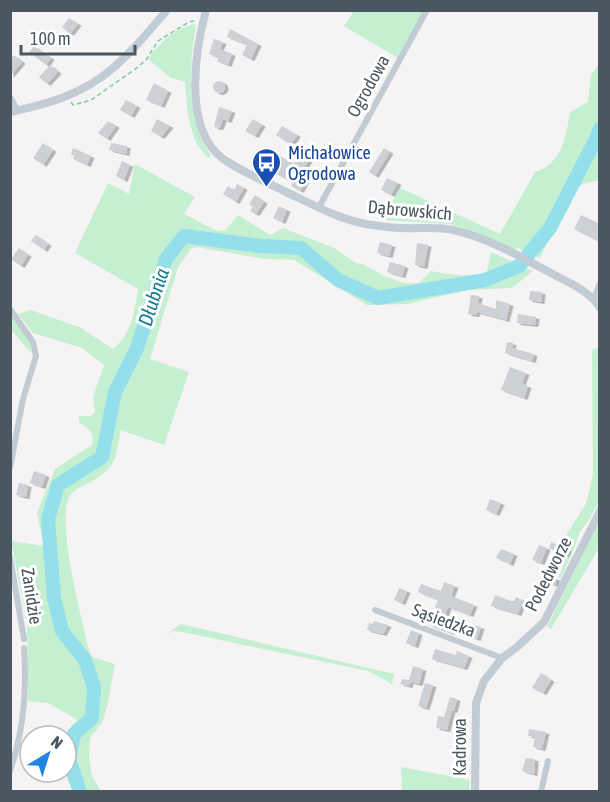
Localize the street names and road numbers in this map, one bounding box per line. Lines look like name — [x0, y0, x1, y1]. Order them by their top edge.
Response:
street label: Ogrodowa — [342, 51, 394, 121]
street label: Dąbrowskich — [367, 196, 453, 224]
street label: Podedworze — [520, 533, 576, 615]
street label: Zanidzie — [17, 566, 47, 626]
street label: Sąsiedzka — [409, 599, 479, 641]
street label: Kadrowa — [449, 718, 470, 776]

